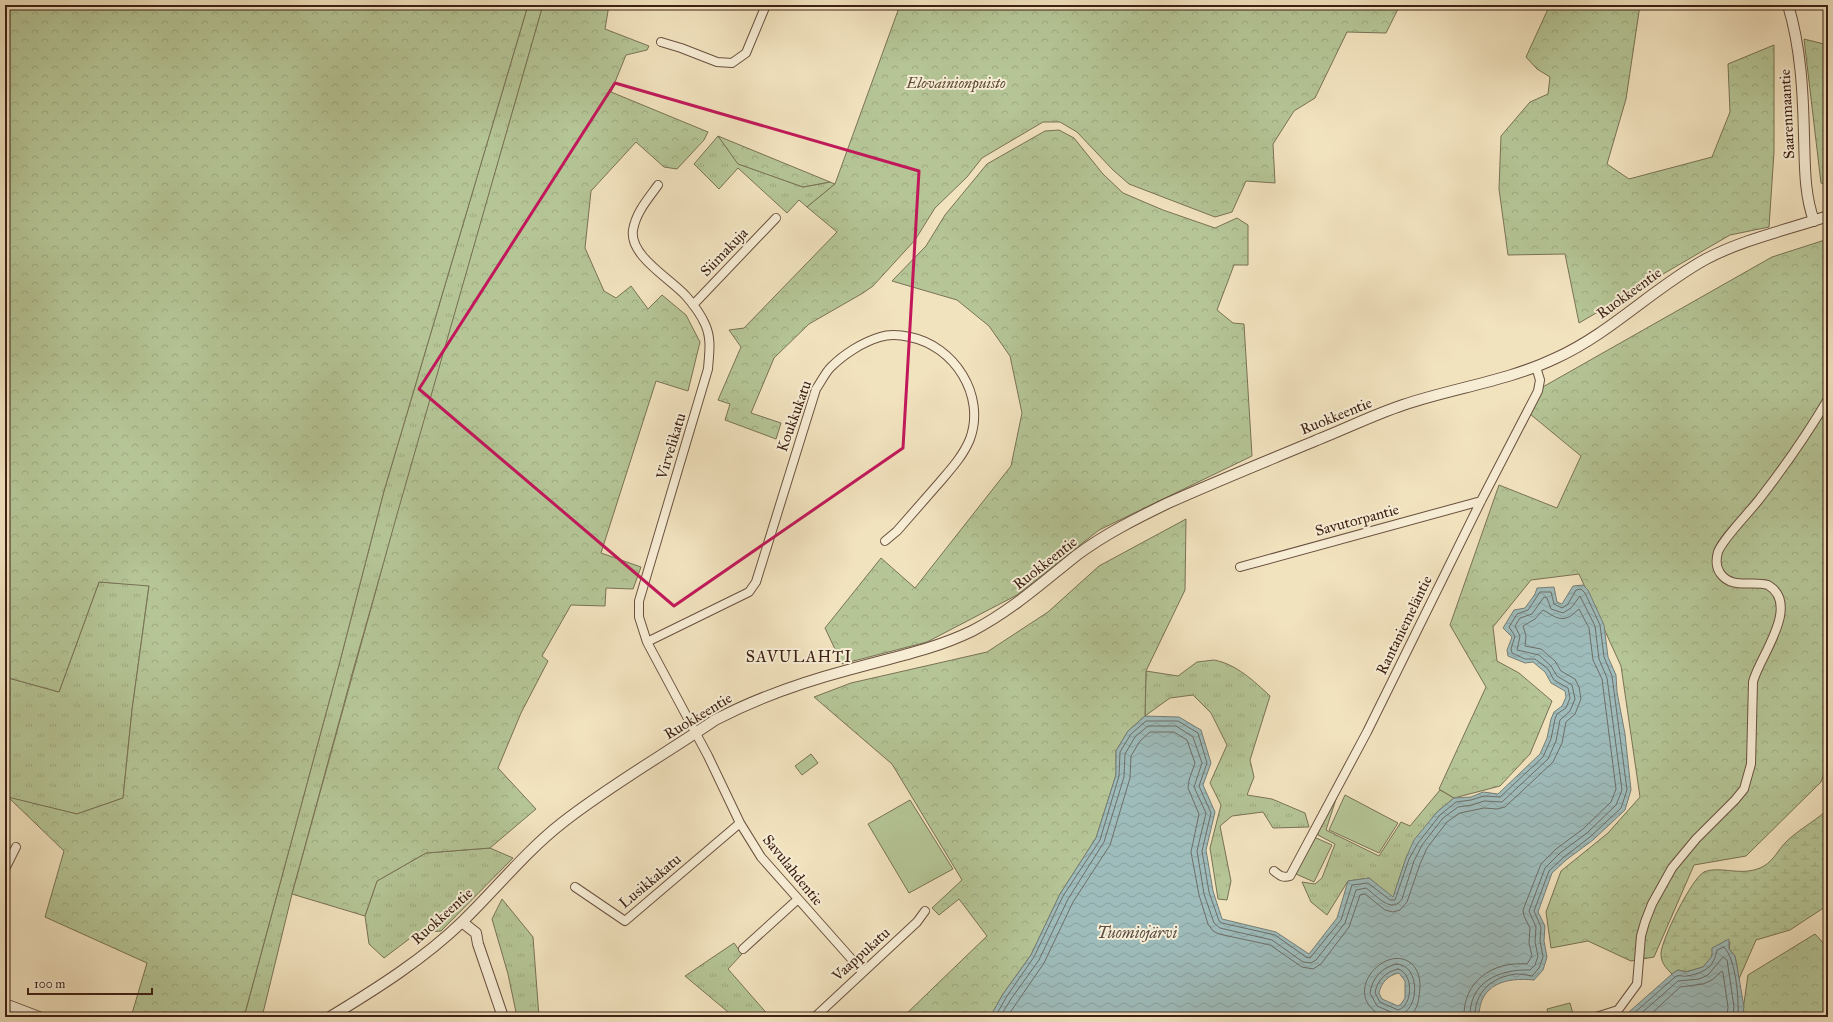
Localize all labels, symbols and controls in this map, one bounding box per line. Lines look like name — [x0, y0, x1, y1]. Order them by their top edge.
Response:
street label: Saarenmaantie — [1776, 69, 1798, 159]
park label: Elovainionpuisto — [905, 74, 1006, 93]
street label: Siimakuja — [696, 223, 752, 280]
street label: Ruokkeentie — [1593, 263, 1665, 323]
street label: Koukkukatu — [773, 378, 815, 454]
street label: Ruokkeentie — [1297, 393, 1375, 439]
street label: Virvelikatu — [652, 411, 690, 482]
street label: Savutorpantie — [1313, 500, 1401, 540]
street label: Ruokkeentie — [1010, 533, 1080, 593]
street label: Rantaniemeläntie — [1372, 573, 1436, 677]
district label: SAVULAHTI — [746, 647, 852, 666]
street label: Ruokkeentie — [661, 689, 735, 743]
street label: Savulahdentie — [759, 831, 827, 909]
street label: Lusikkakatu — [615, 850, 685, 912]
street label: Ruokkeentie — [408, 884, 476, 948]
street label: Vaappukatu — [828, 923, 894, 985]
water label: Tuomiojärvi — [1097, 923, 1177, 943]
scale bar — [28, 970, 152, 996]
text: 100 m — [34, 977, 65, 991]

